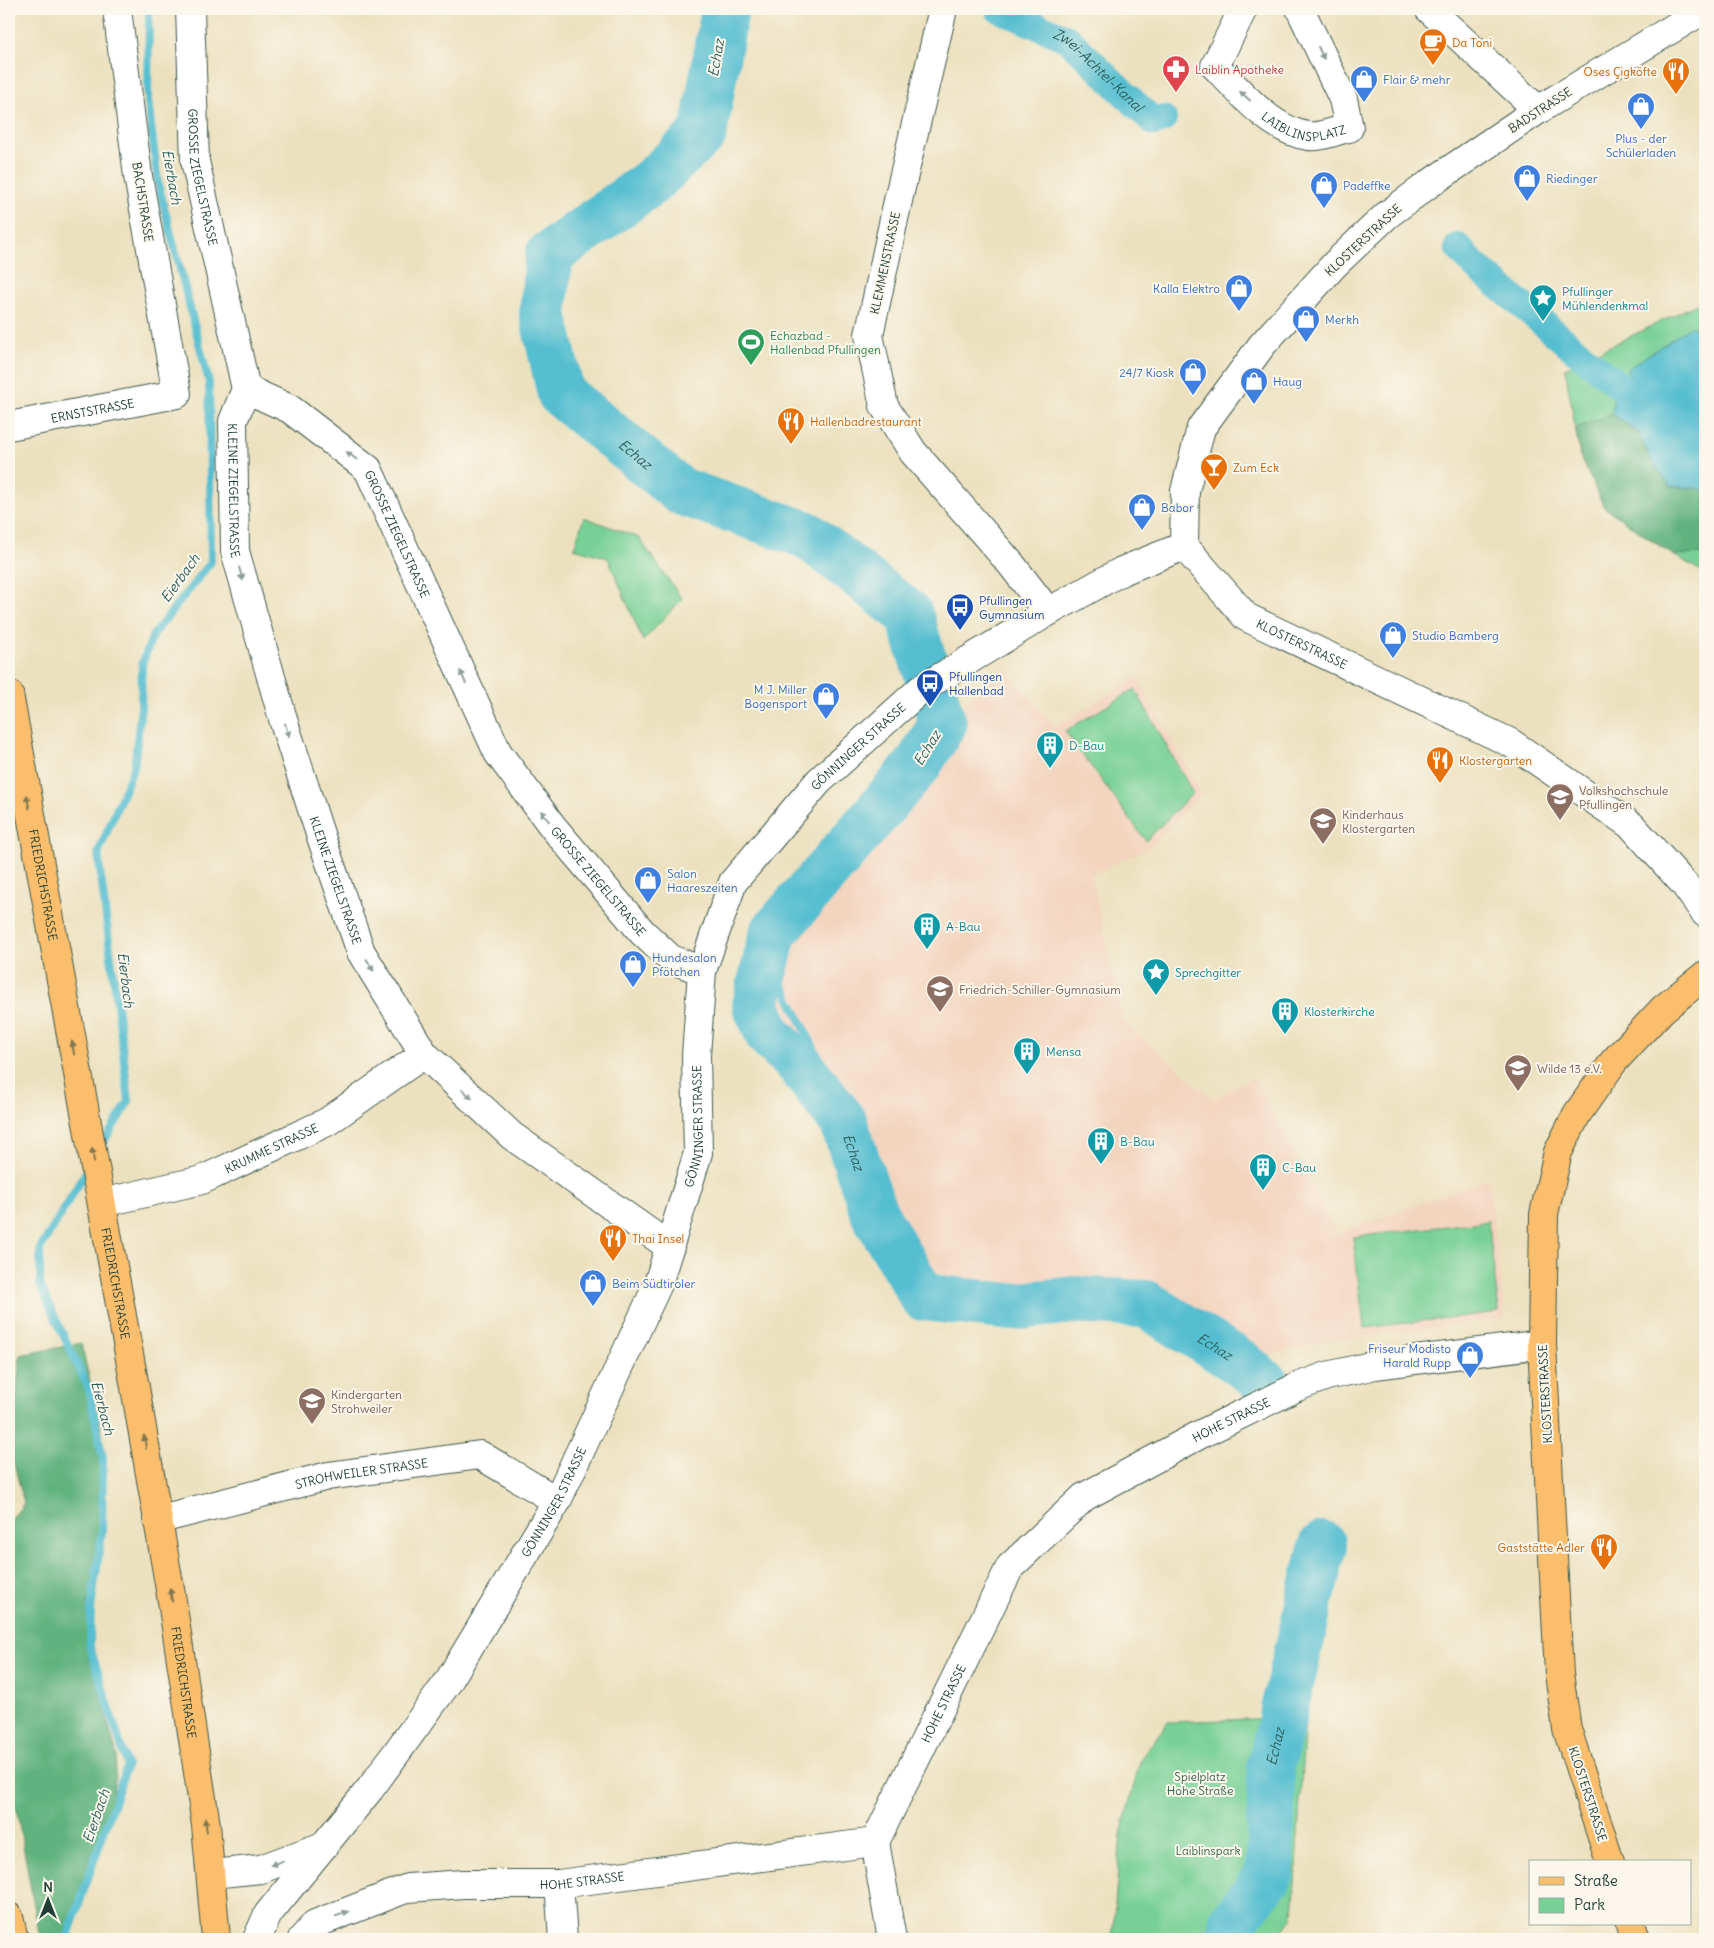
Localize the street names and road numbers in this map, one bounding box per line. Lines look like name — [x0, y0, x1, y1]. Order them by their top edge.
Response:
street label: BADSTRASSE — [1505, 84, 1575, 136]
street label: GROSSE ZIEGELSTRASSE — [186, 108, 221, 247]
street label: LAIBLINSPLATZ — [1259, 108, 1347, 144]
street label: BACHSTRASSE — [129, 161, 157, 243]
street label: KLOSTERSTRASSE — [1322, 201, 1404, 279]
street label: KLEMMENSTRASSE — [867, 210, 903, 316]
street label: ERNSTSTRASSE — [49, 395, 136, 425]
street label: KLEINE ZIEGELSTRASSE — [226, 423, 244, 559]
street label: GROSSE ZIEGELSTRASSE — [362, 468, 433, 600]
street label: KLOSTERSTRASSE — [1254, 616, 1350, 672]
street label: GÖNNINGER STRASSE — [807, 699, 908, 793]
street label: KLEINE ZIEGELSTRASSE — [307, 814, 365, 946]
street label: GROSSE ZIEGELSTRASSE — [548, 823, 649, 939]
street label: FRIEDRICHSTRASSE — [26, 828, 61, 942]
street label: GÖNNINGER STRASSE — [681, 1065, 706, 1189]
street label: KRUMME STRASSE — [222, 1120, 320, 1176]
street label: FRIEDRICHSTRASSE — [99, 1226, 134, 1340]
street label: KLOSTERSTRASSE — [1535, 1344, 1555, 1444]
street label: HOHE STRASSE — [1189, 1394, 1273, 1445]
street label: GÖNNINGER STRASSE — [518, 1444, 589, 1560]
street label: STROHWEILER STRASSE — [293, 1455, 429, 1492]
street label: FRIEDRICHSTRASSE — [168, 1625, 200, 1740]
street label: HOHE STRASSE — [918, 1662, 969, 1745]
street label: KLOSTERSTRASSE — [1566, 1745, 1610, 1843]
street label: HOHE STRASSE — [540, 1868, 625, 1892]

